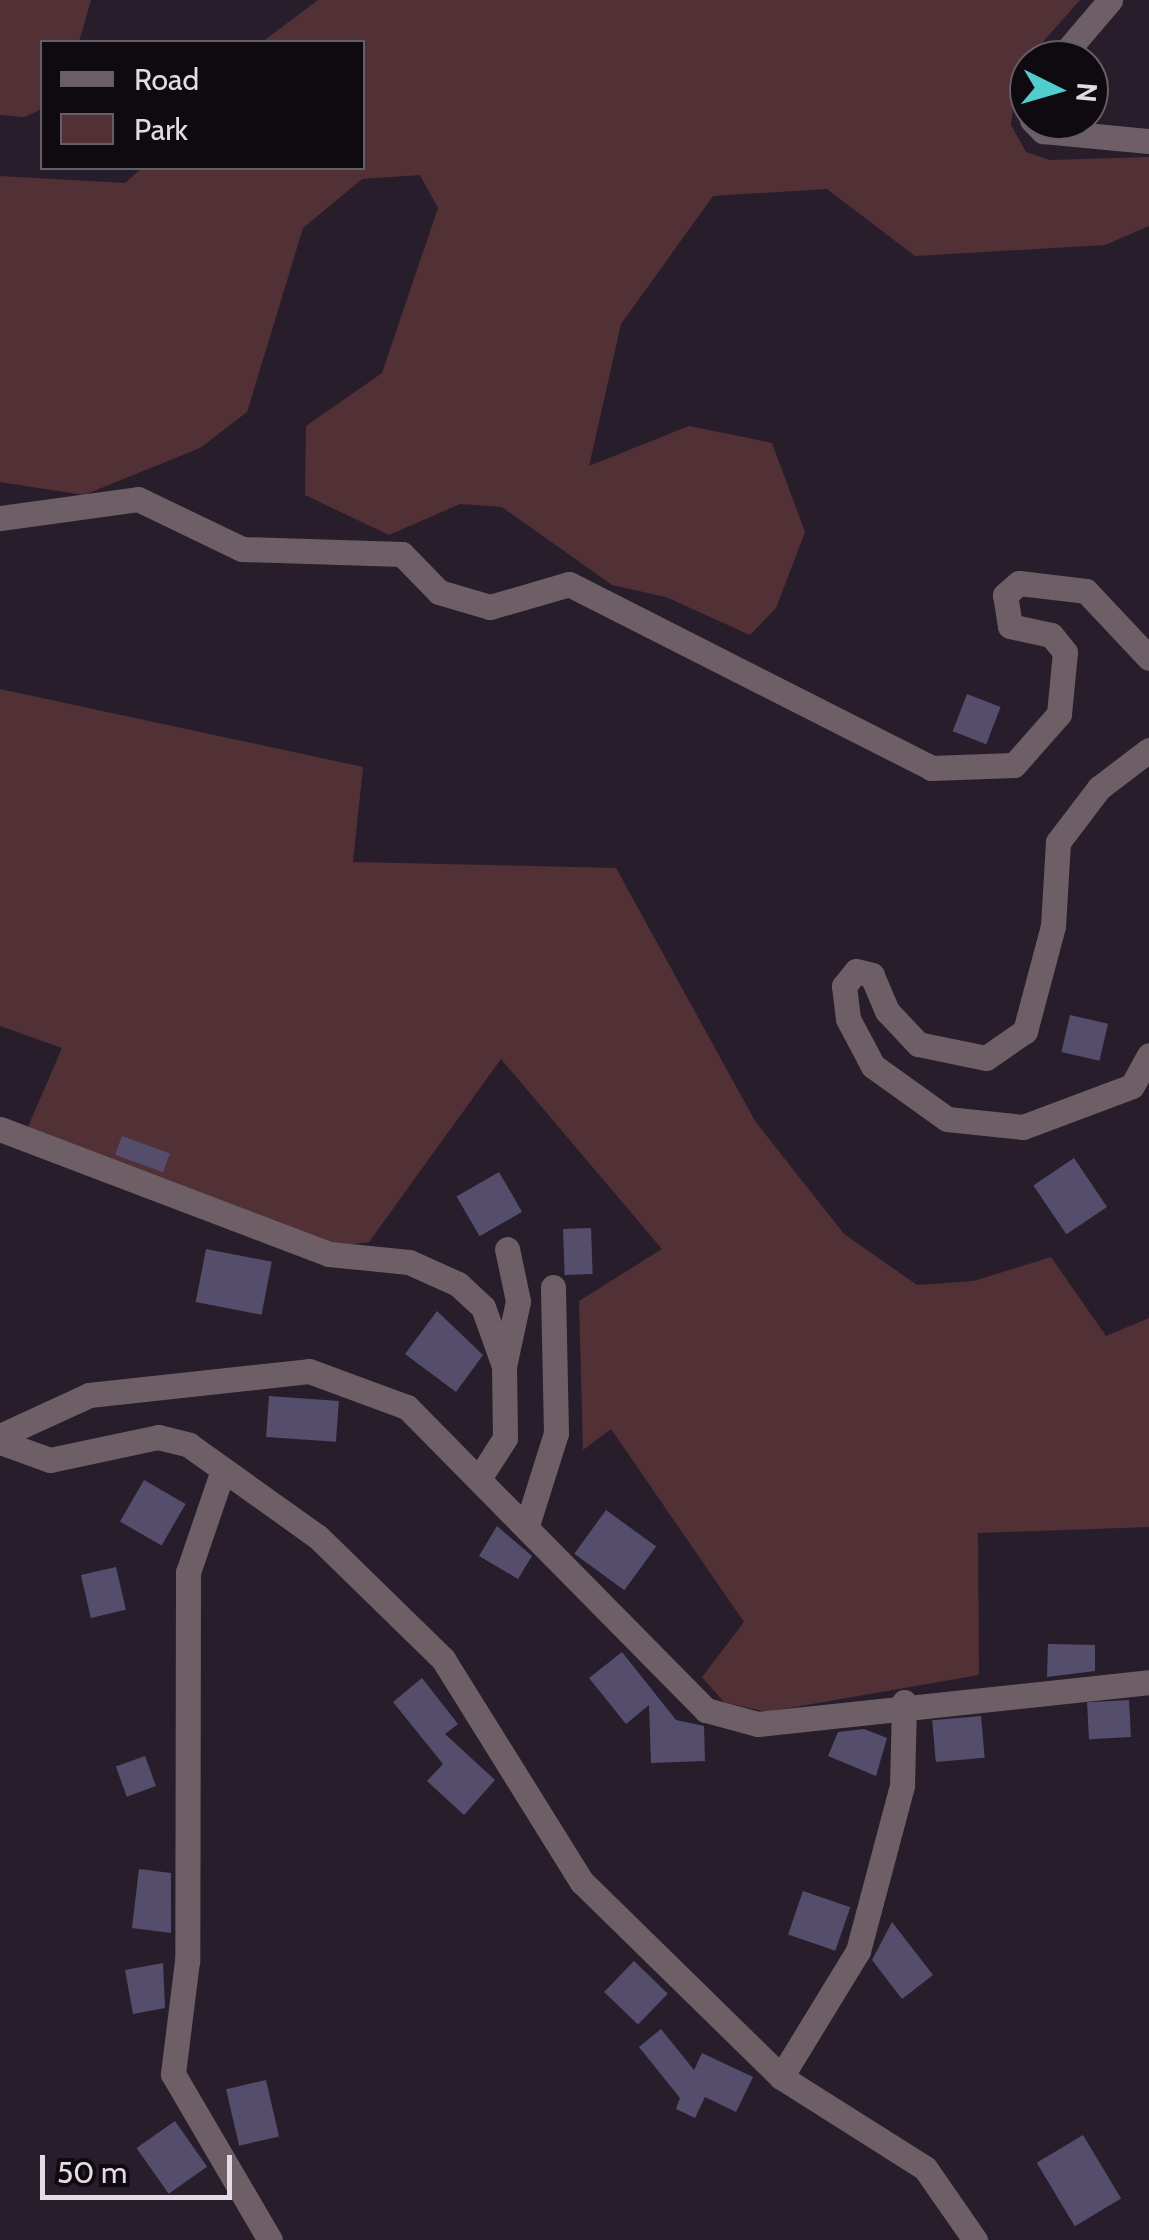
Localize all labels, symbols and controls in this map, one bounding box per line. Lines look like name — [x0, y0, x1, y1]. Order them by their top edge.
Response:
legend — [40, 40, 365, 170]
north arrow — [1009, 40, 1109, 140]
text: Road — [134, 61, 199, 98]
text: N — [1069, 81, 1105, 104]
text: Park — [134, 111, 188, 148]
scale bar — [45, 2135, 238, 2197]
text: 50 m — [57, 2154, 127, 2191]

